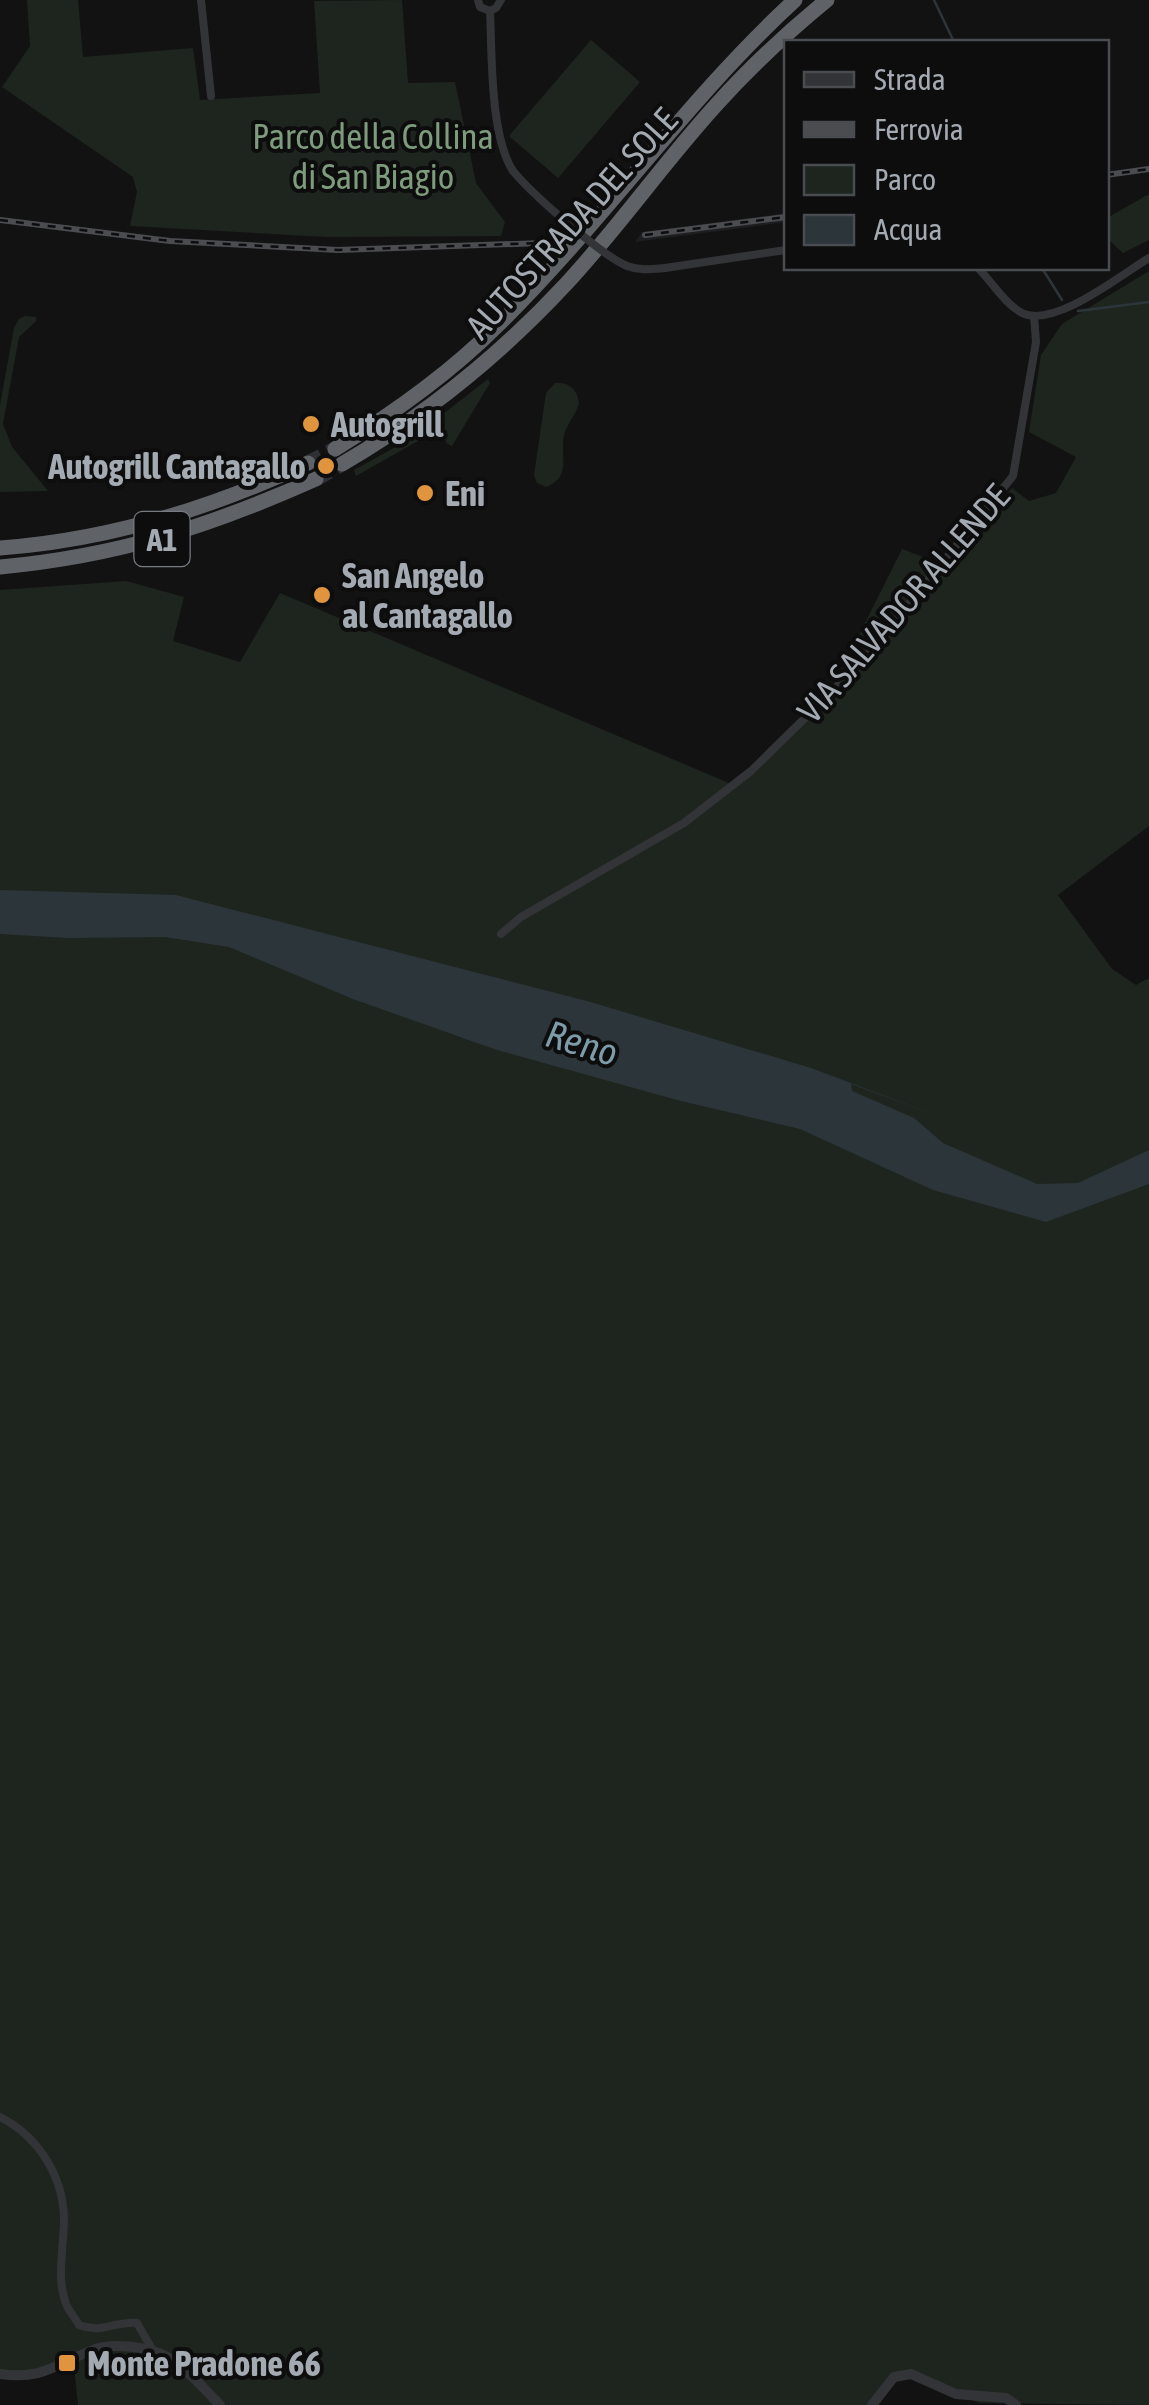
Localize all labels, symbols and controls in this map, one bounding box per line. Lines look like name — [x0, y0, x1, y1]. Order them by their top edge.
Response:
legend — [784, 40, 1109, 270]
text: Strada — [874, 62, 946, 96]
street label: AUTOSTRADA DEL SOLE — [457, 100, 685, 346]
text: Ferrovia — [874, 112, 964, 146]
park label: Parco della Collina di San Biagio — [252, 116, 494, 196]
text: Parco — [874, 162, 936, 196]
text: Acqua — [874, 212, 942, 246]
place label: Autogrill — [330, 404, 444, 444]
marker: Autogrill — [300, 413, 322, 435]
place label: Autogrill Cantagallo — [47, 446, 306, 486]
marker: Autogrill Cantagallo — [315, 455, 337, 477]
place label: Eni — [445, 473, 485, 513]
street label: VIA SALVADOR ALLENDE — [789, 476, 1017, 730]
marker: Eni — [414, 482, 436, 504]
road number: A1 — [134, 512, 190, 566]
place label: San Angelo al Cantagallo — [342, 555, 513, 635]
marker: San Angelo al Cantagallo — [311, 584, 333, 606]
water label: Reno — [541, 1012, 623, 1074]
place label: Monte Pradone 66 — [87, 2343, 321, 2383]
marker: Monte Pradone 66 — [56, 2352, 78, 2374]

